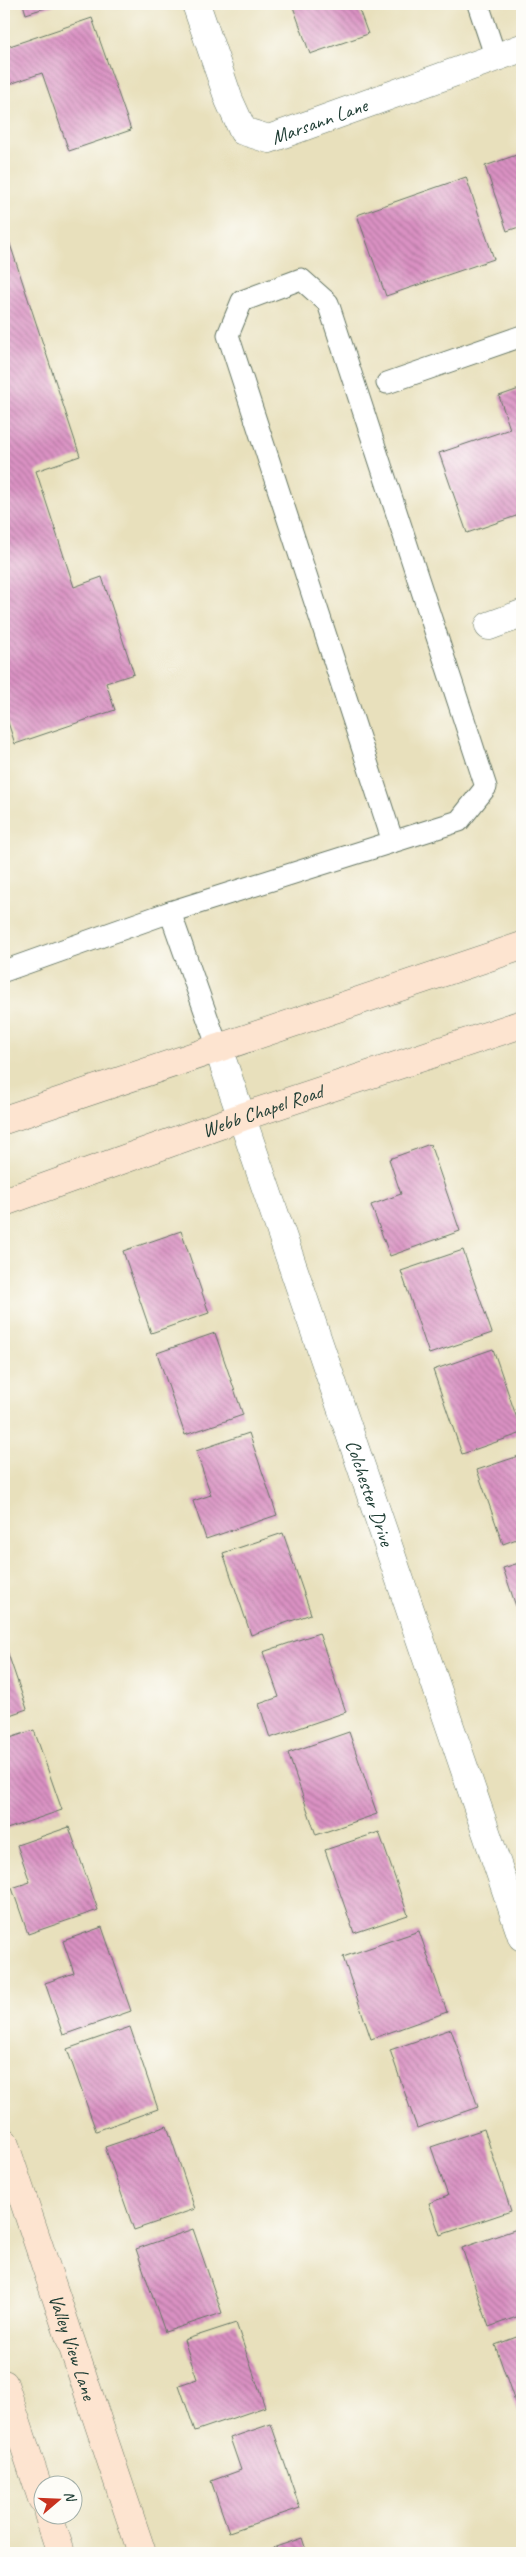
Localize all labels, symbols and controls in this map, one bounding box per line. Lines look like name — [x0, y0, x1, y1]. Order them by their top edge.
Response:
street label: Marsann Lane — [268, 92, 372, 150]
street label: Webb Chapel Road — [199, 1078, 329, 1143]
street label: Colchester Drive — [340, 1436, 400, 1550]
street label: Valley View Lane — [43, 2291, 103, 2404]
north arrow — [32, 2474, 82, 2524]
text: N — [60, 2489, 80, 2505]

